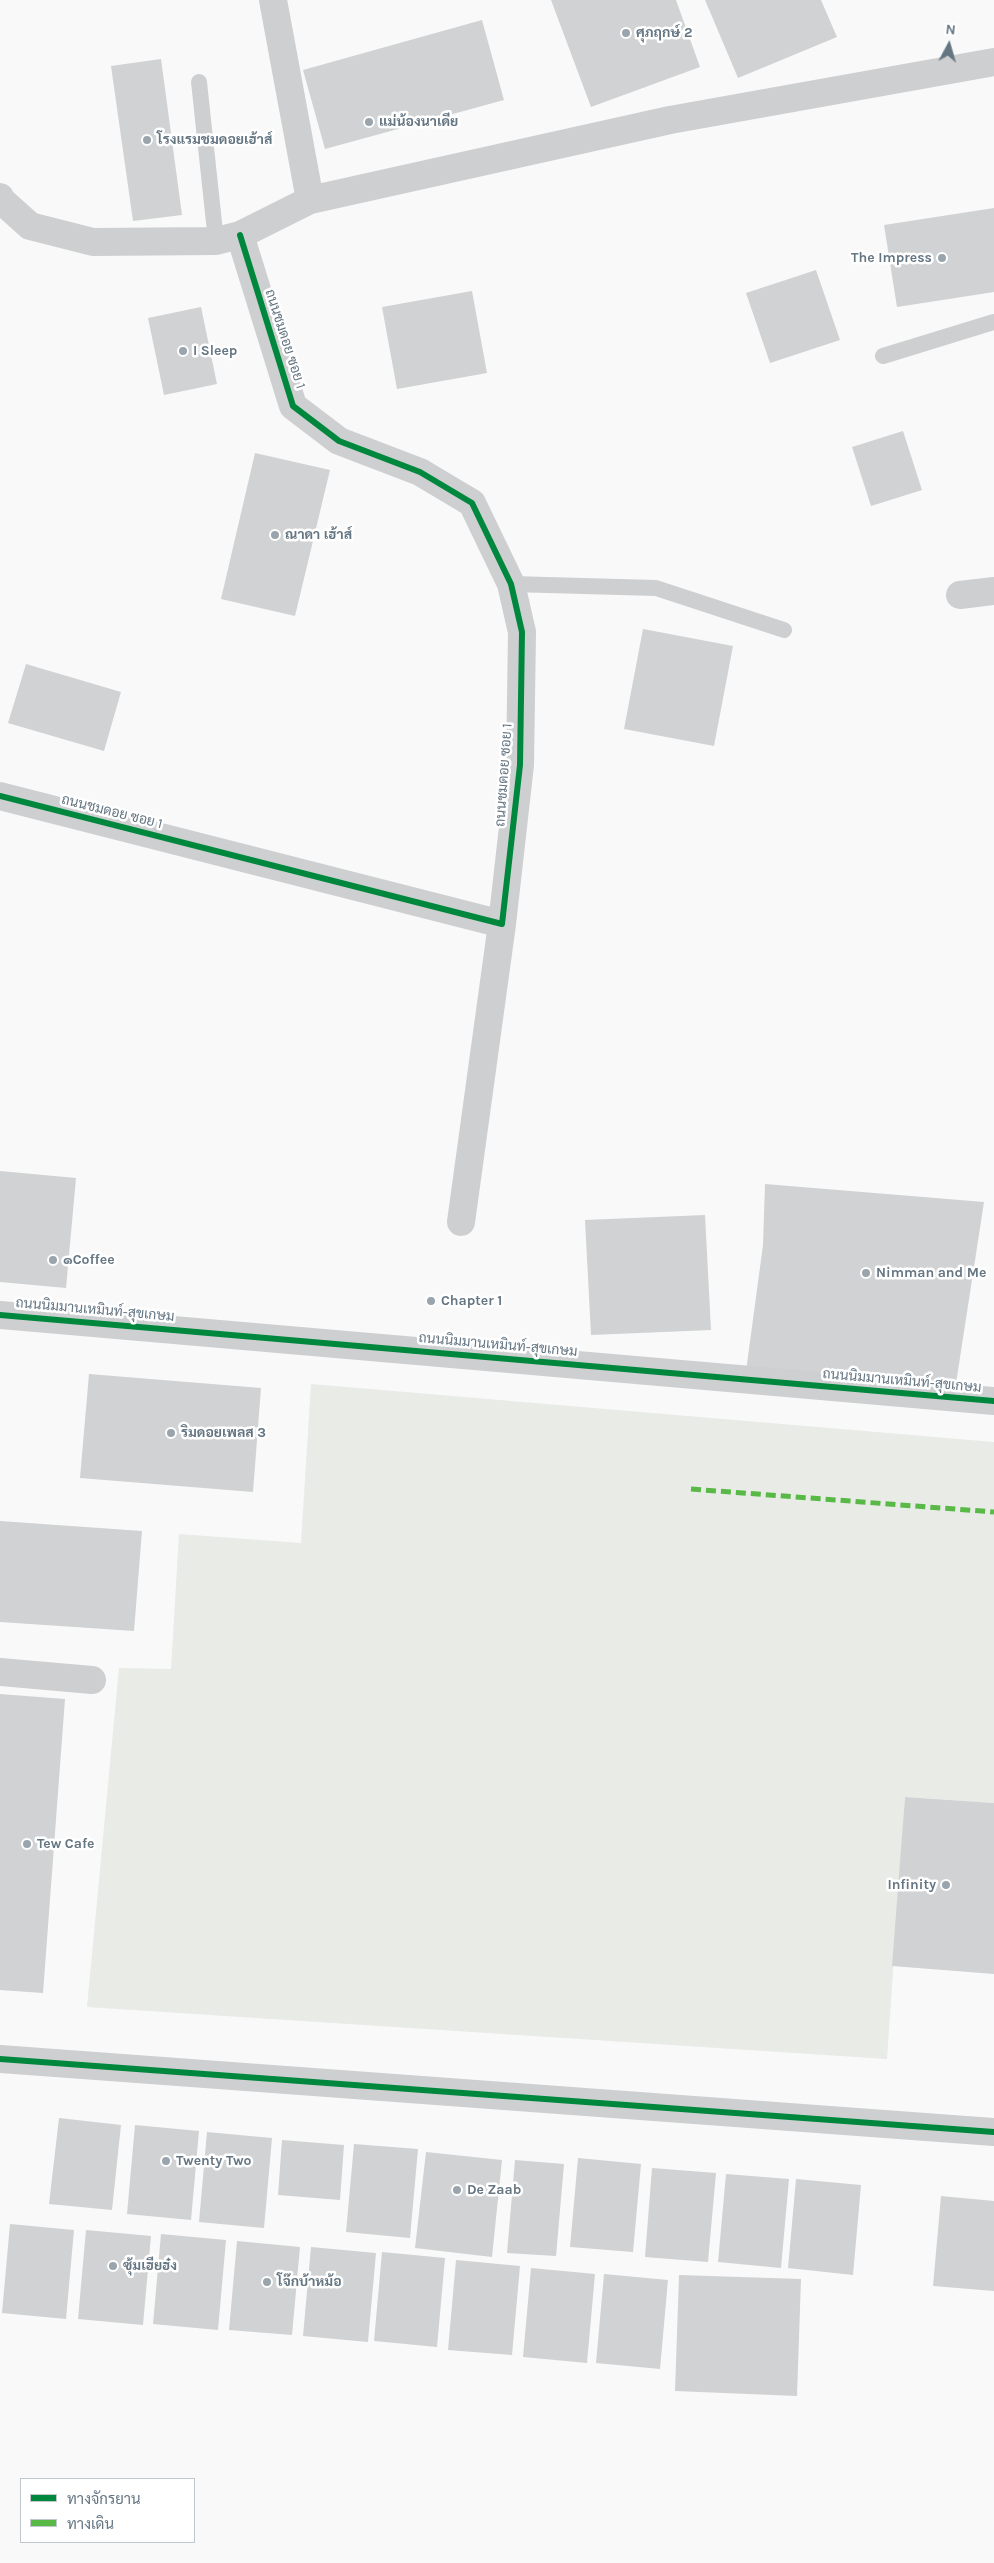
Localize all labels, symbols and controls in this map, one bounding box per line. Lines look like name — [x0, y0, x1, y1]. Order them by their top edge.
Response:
north arrow — [924, 20, 974, 70]
text: N — [945, 21, 956, 39]
place label: ศุภฤกษ์ 2 — [636, 25, 692, 41]
marker: ศุภฤกษ์ 2 — [620, 27, 632, 39]
place label: แม่น้องนาเดีย — [379, 114, 458, 130]
marker: แม่น้องนาเดีย — [363, 116, 375, 128]
place label: โรงแรมชมดอยเฮ้าส์ — [157, 132, 272, 148]
marker: โรงแรมชมดอยเฮ้าส์ — [141, 134, 153, 146]
place label: The Impress — [851, 250, 932, 266]
marker: The Impress — [936, 252, 948, 264]
street label: ถนนชมดอย ซอย 1 — [261, 287, 309, 391]
place label: I Sleep — [193, 343, 237, 359]
marker: I Sleep — [177, 345, 189, 357]
place label: ณาดา เฮ้าส์ — [285, 527, 352, 543]
marker: ณาดา เฮ้าส์ — [269, 529, 281, 541]
street label: ถนนชมดอย ซอย 1 — [492, 723, 516, 827]
street label: ถนนชมดอย ซอย 1 — [60, 791, 164, 833]
place label: ๑Coffee — [63, 1252, 115, 1268]
marker: ๑Coffee — [47, 1254, 59, 1266]
place label: Nimman and Me — [876, 1265, 986, 1281]
marker: Nimman and Me — [860, 1267, 872, 1279]
place label: Chapter 1 — [441, 1293, 502, 1309]
street label: ถนนนิมมานเหมินท์-สุขเกษม — [15, 1295, 175, 1325]
marker: Chapter 1 — [425, 1295, 437, 1307]
street label: ถนนนิมมานเหมินท์-สุขเกษม — [418, 1330, 578, 1360]
street label: ถนนนิมมานเหมินท์-สุขเกษม — [822, 1366, 982, 1396]
place label: ริมดอยเพลส 3 — [181, 1425, 266, 1441]
marker: ริมดอยเพลส 3 — [165, 1427, 177, 1439]
place label: Tew Cafe — [37, 1836, 94, 1852]
marker: Tew Cafe — [21, 1838, 33, 1850]
place label: Infinity — [887, 1877, 936, 1893]
marker: Infinity — [940, 1879, 952, 1891]
place label: Twenty Two — [176, 2153, 252, 2169]
marker: Twenty Two — [160, 2155, 172, 2167]
place label: De Zaab — [467, 2182, 521, 2198]
marker: De Zaab — [451, 2184, 463, 2196]
place label: ซุ้มเฮียฮ๋ง — [123, 2258, 177, 2274]
marker: ซุ้มเฮียฮ๋ง — [107, 2260, 119, 2272]
place label: โจ๊กบ้าหม้อ — [277, 2274, 342, 2290]
marker: โจ๊กบ้าหม้อ — [261, 2276, 273, 2288]
legend — [20, 2478, 195, 2543]
text: ทางจักรยาน — [67, 2490, 141, 2508]
text: ทางเดิน — [67, 2515, 114, 2533]

